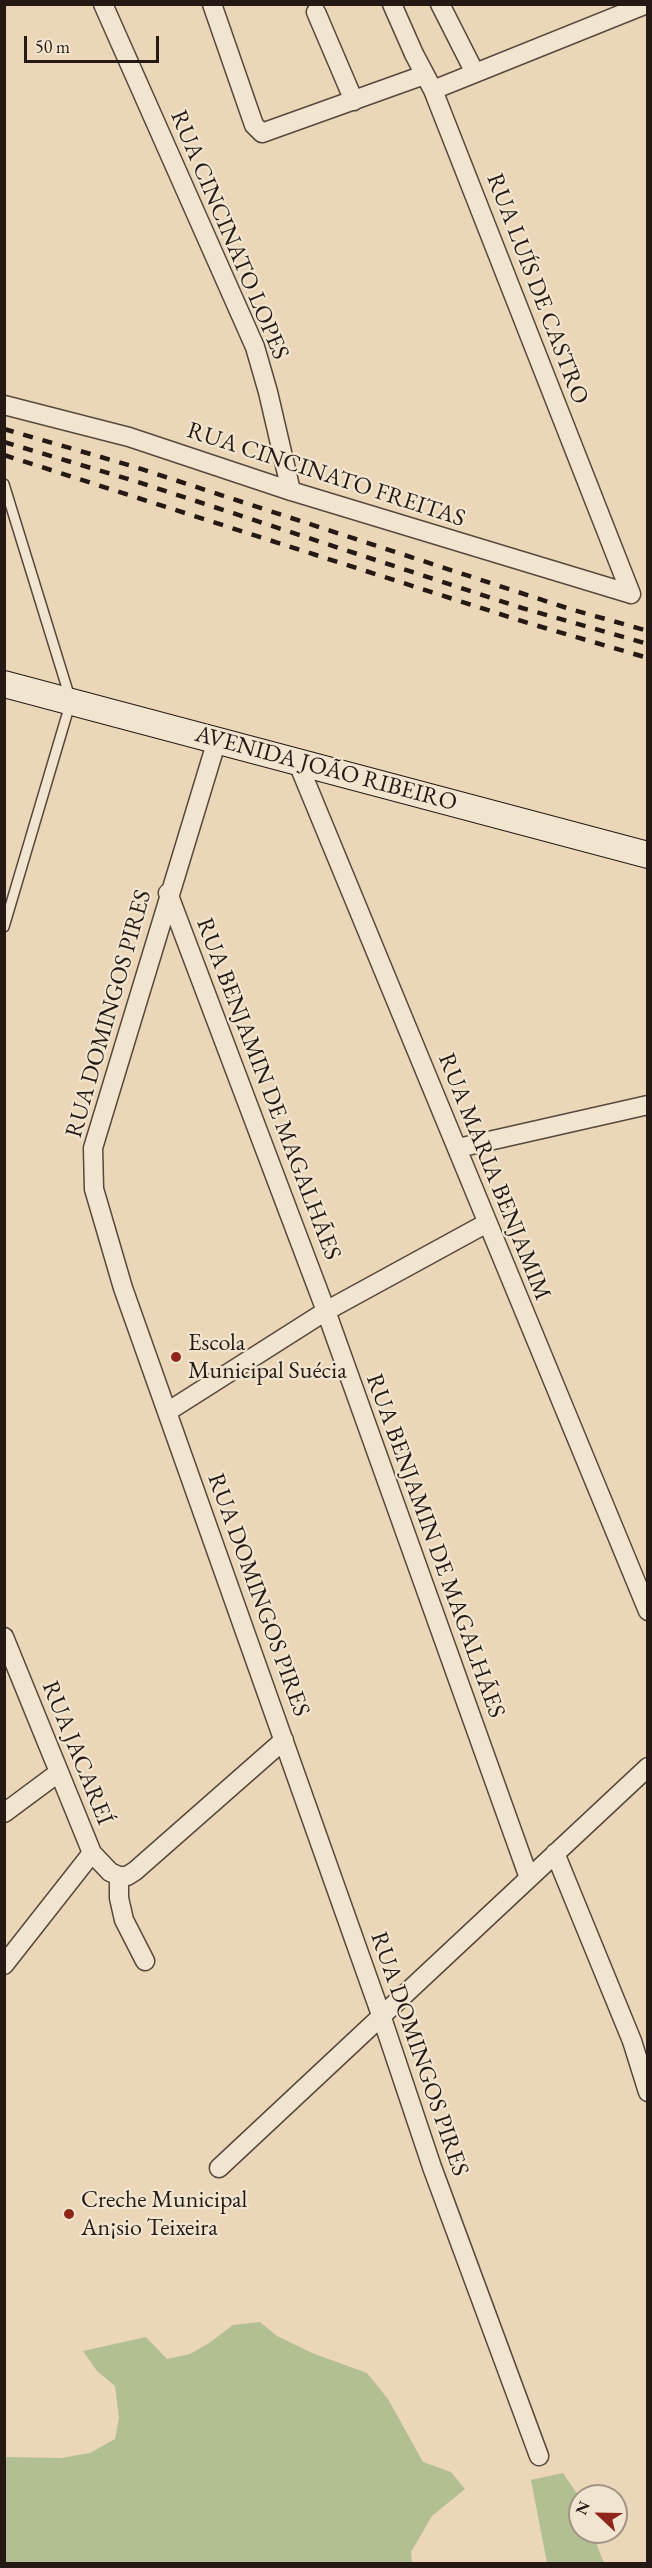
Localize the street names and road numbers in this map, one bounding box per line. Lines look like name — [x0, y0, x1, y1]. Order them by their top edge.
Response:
street label: RUA CINCINATO LOPES — [163, 106, 295, 364]
street label: RUA LUÍS DE CASTRO — [480, 170, 594, 408]
street label: RUA CINCINATO FREITAS — [183, 416, 469, 534]
street label: AVENIDA JOÃO RIBEIRO — [192, 720, 460, 818]
street label: RUA DOMINGOS PIRES — [60, 887, 158, 1141]
street label: RUA BENJAMIN DE MAGALHÃES — [189, 914, 347, 1264]
street label: RUA MARIA BENJAMIM — [431, 1049, 557, 1305]
street label: RUA BENJAMIN DE MAGALHÃES — [359, 1370, 511, 1722]
street label: RUA DOMINGOS PIRES — [201, 1470, 315, 1720]
street label: RUA JACAREÍ — [35, 1677, 119, 1829]
street label: RUA DOMINGOS PIRES — [364, 1928, 474, 2180]

